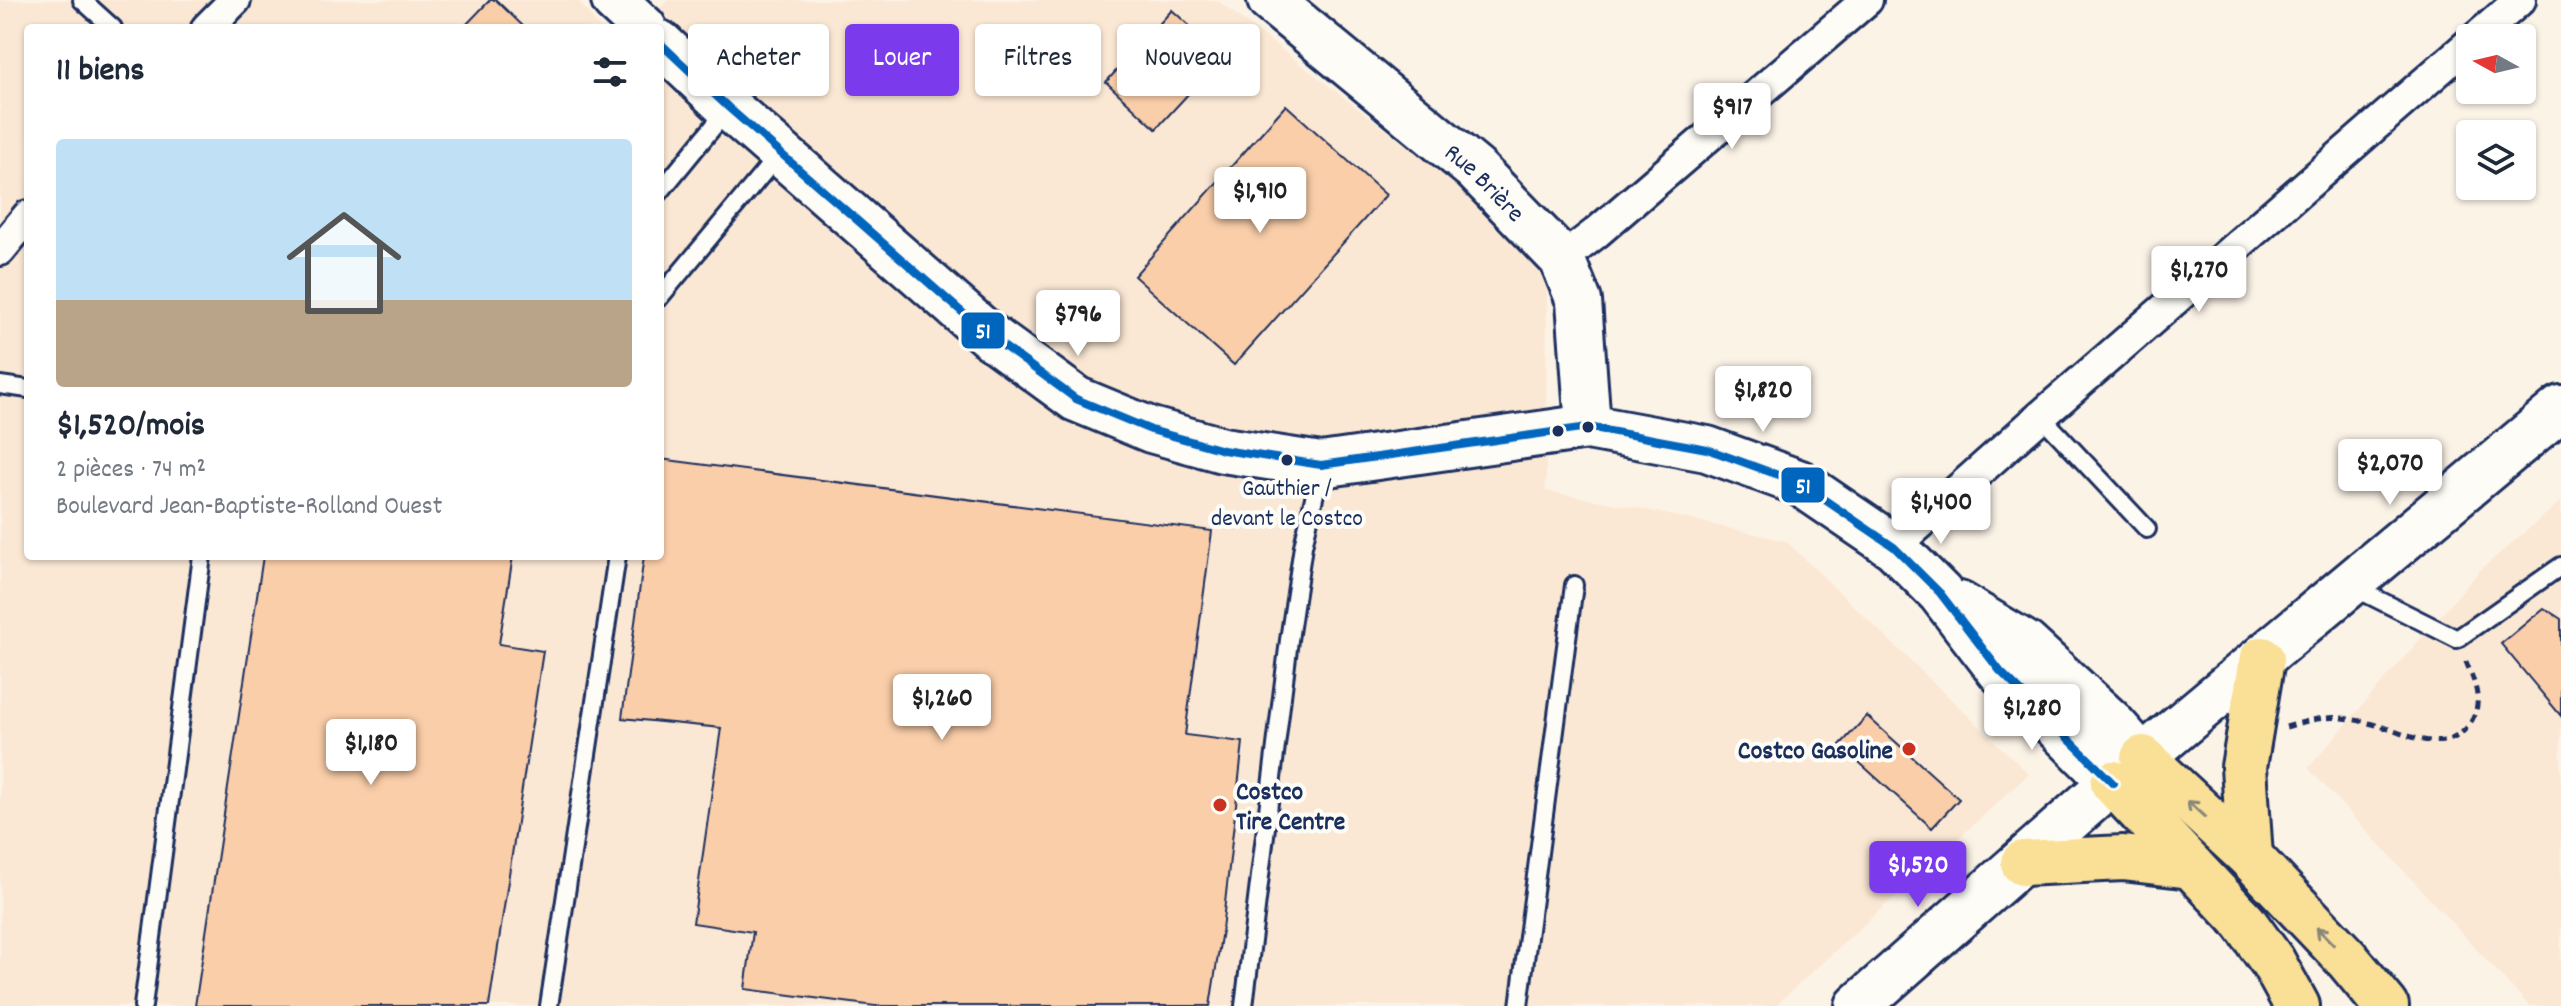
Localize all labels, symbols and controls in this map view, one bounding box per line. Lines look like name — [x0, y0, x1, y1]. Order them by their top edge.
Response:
chip: Acheter — [688, 24, 829, 96]
chip: Louer — [845, 24, 959, 96]
chip: Filtres — [975, 24, 1101, 96]
chip: Nouveau — [1117, 24, 1260, 96]
north arrow — [2456, 24, 2536, 104]
map controls — [2456, 24, 2536, 200]
text: 11 biens — [56, 48, 145, 97]
icon: filters — [588, 50, 632, 94]
pin: $917 — [1685, 83, 1779, 151]
text: $917 — [1712, 90, 1752, 127]
button: layers — [2456, 120, 2536, 200]
street label: Rue Brière — [1435, 136, 1532, 232]
pin: $1,910 — [1195, 167, 1325, 235]
text: $1,910 — [1232, 174, 1288, 211]
icon: home — [272, 191, 416, 335]
pin: $1,270 — [2134, 246, 2264, 314]
text: $1,270 — [2169, 253, 2229, 290]
pin: $796 — [1031, 290, 1125, 358]
text: $796 — [1054, 297, 1102, 334]
line badge: 51 — [960, 311, 1006, 350]
text: 51 — [975, 318, 991, 349]
pin: $1,820 — [1698, 366, 1828, 434]
text: $1,820 — [1733, 373, 1793, 410]
text: $1,520/mois — [56, 403, 205, 452]
unlabelled marker — [1580, 419, 1596, 435]
unlabelled marker — [1550, 423, 1566, 439]
pin: $2,070 — [2325, 439, 2455, 507]
text: $2,070 — [2356, 446, 2424, 483]
text: 2 pièces · 74 m² — [56, 452, 206, 489]
marker: Gauthier / devant le Costco — [1279, 452, 1295, 468]
line badge: 51 — [1780, 466, 1826, 504]
place label: Gauthier / devant le Costco — [1211, 473, 1363, 537]
text: 51 — [1795, 473, 1811, 504]
pin: $1,400 — [1876, 478, 2006, 546]
text: $1,400 — [1910, 485, 1972, 522]
text: Boulevard Jean-Baptiste-Rolland Ouest — [56, 489, 442, 526]
pin: $1,260 — [877, 674, 1007, 742]
text: $1,260 — [911, 681, 973, 718]
pin: $1,280 — [1967, 684, 2097, 752]
text: $1,280 — [2002, 691, 2062, 728]
pin: $1,180 — [306, 719, 436, 787]
text: $1,180 — [344, 726, 398, 763]
place label: Costco Gasoline — [1738, 734, 1893, 771]
marker: Costco Gasoline — [1900, 740, 1918, 758]
place label: Costco Tire Centre — [1236, 775, 1345, 842]
marker: Costco Tire Centre — [1211, 796, 1229, 814]
one-way arrow — [2186, 801, 2206, 819]
pin: $1,520 — [1853, 841, 1983, 909]
text: $1,520 — [1887, 848, 1949, 885]
one-way arrow — [2317, 926, 2335, 946]

